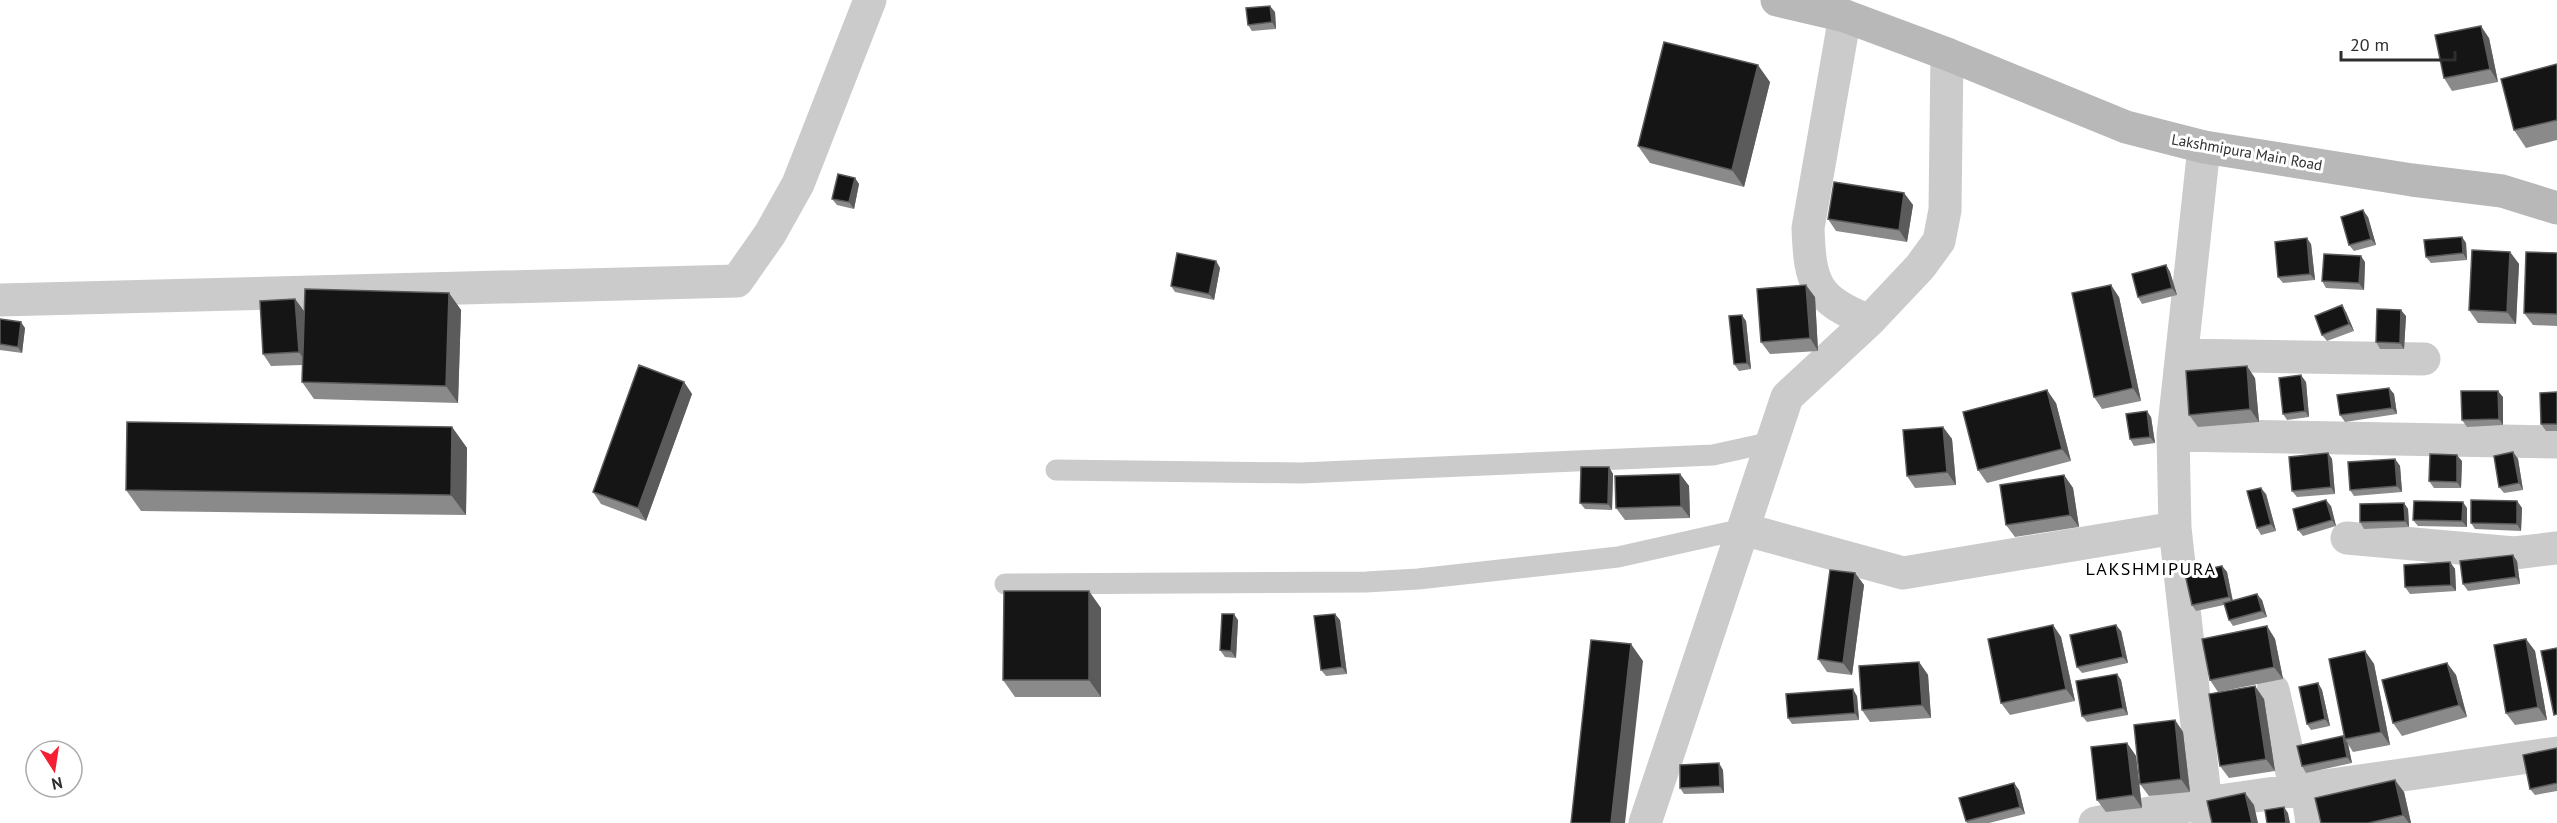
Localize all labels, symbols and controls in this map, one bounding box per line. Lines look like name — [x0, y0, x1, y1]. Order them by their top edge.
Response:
scale bar — [2341, 24, 2455, 62]
text: 20 m — [2350, 33, 2389, 56]
street label: Lakshmipura Main Road — [2170, 129, 2324, 175]
district label: LAKSHMIPURA — [2085, 557, 2217, 580]
north arrow — [24, 739, 84, 799]
text: N — [50, 773, 64, 795]

